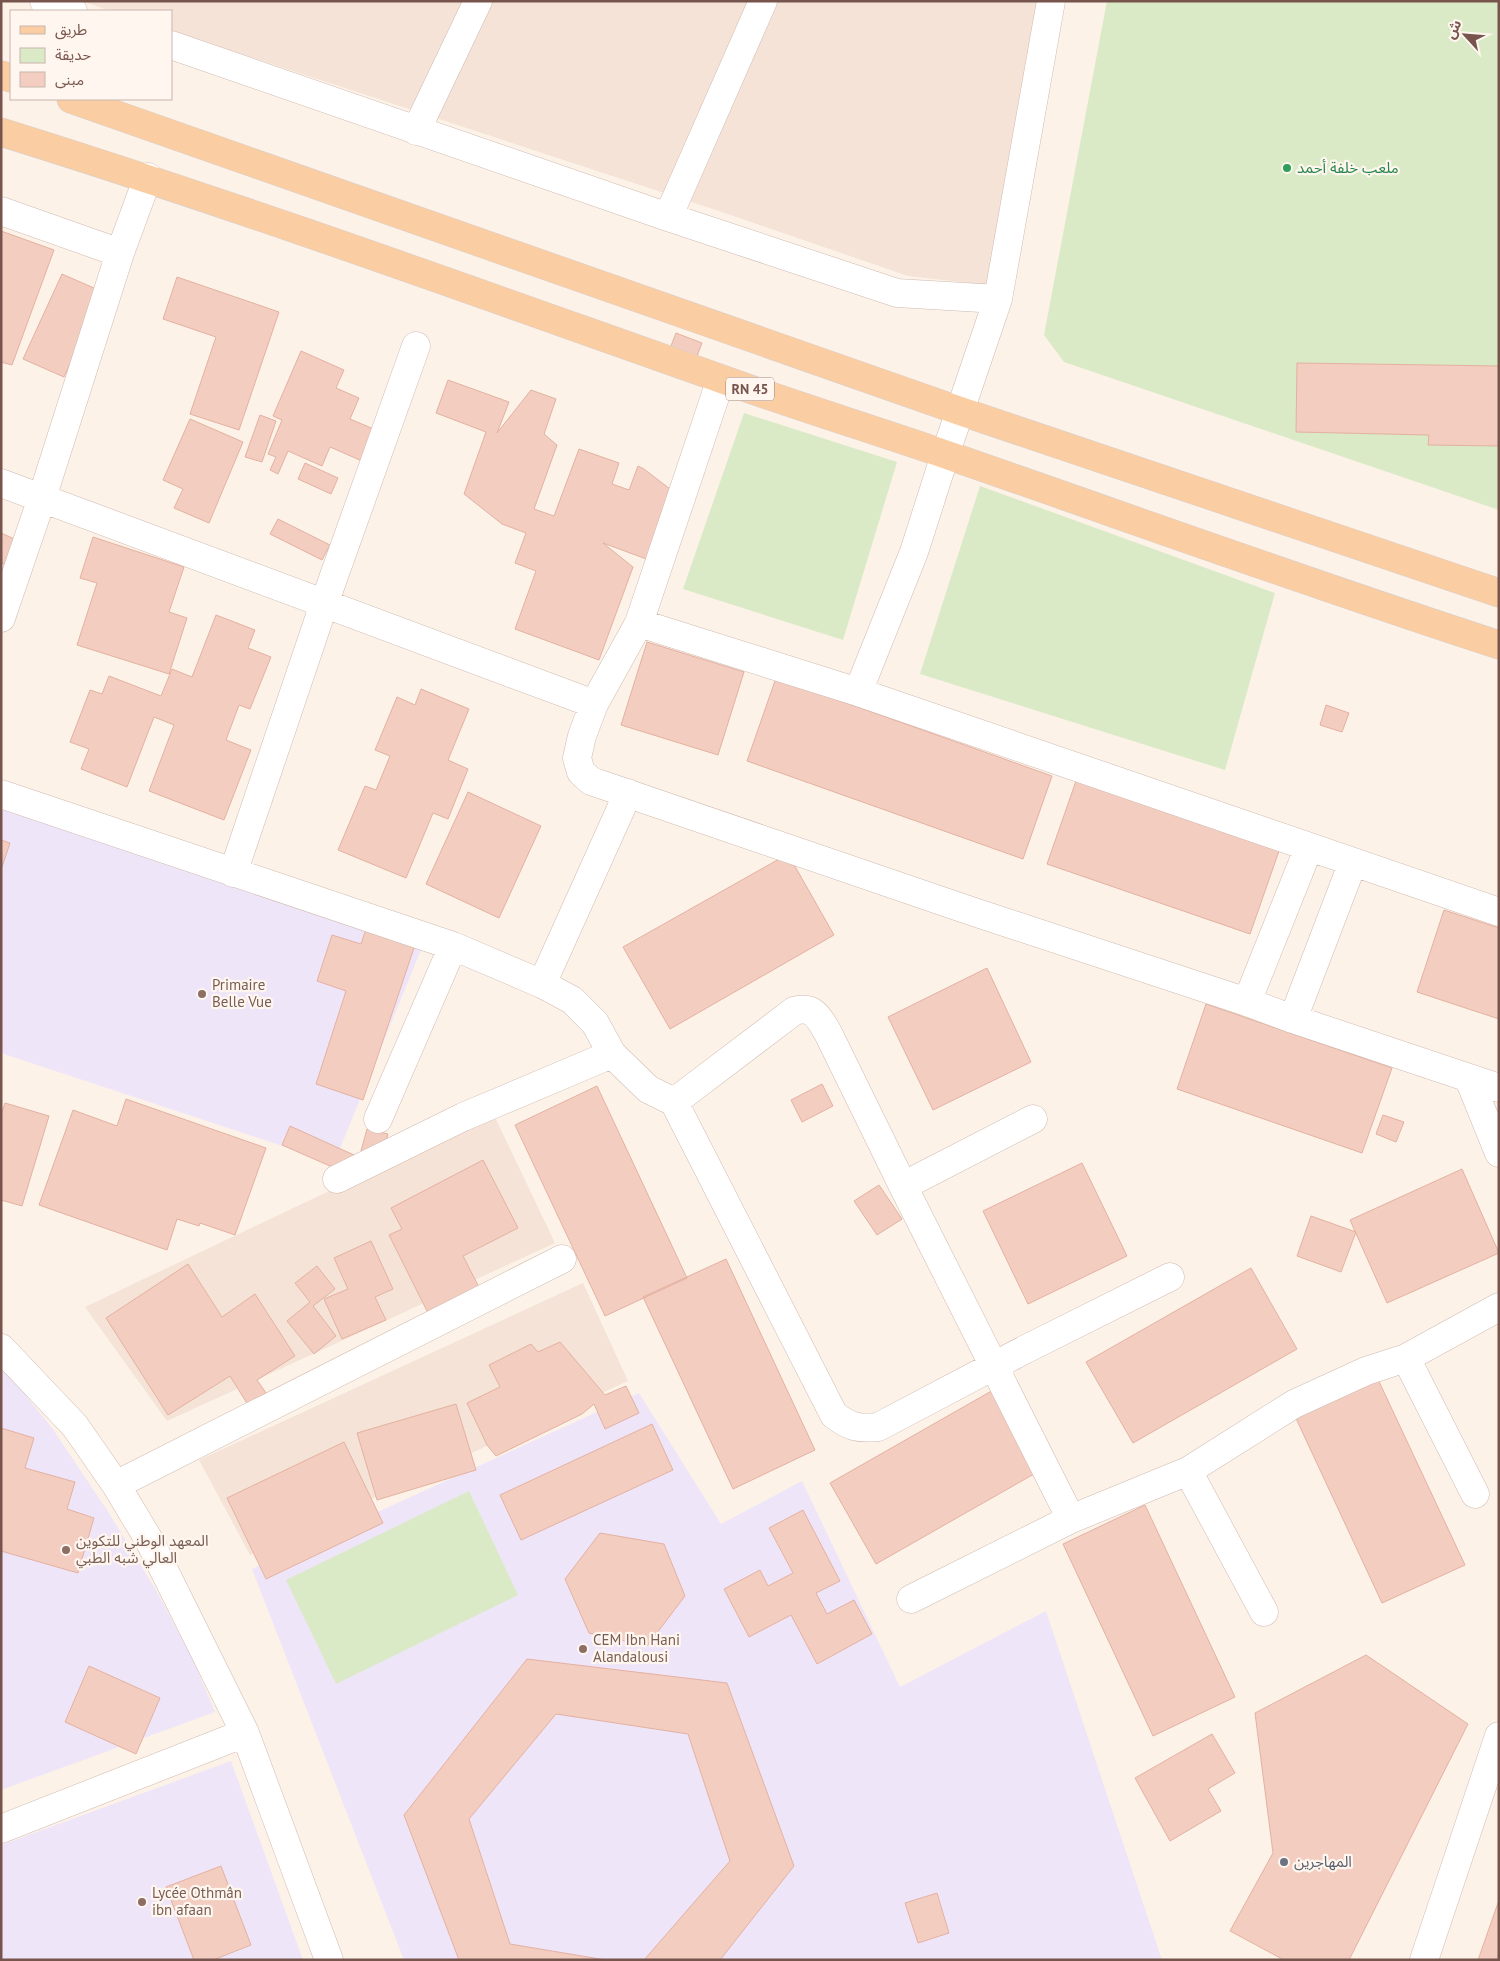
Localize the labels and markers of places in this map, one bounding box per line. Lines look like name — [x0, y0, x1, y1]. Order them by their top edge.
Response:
place label: ملعب خلفة أحمد — [1297, 158, 1399, 177]
marker: ملعب خلفة أحمد — [1281, 162, 1293, 174]
place label: Primaire Belle Vue — [212, 975, 272, 1011]
marker: Primaire Belle Vue — [196, 988, 208, 1000]
place label: المعهد الوطني للتكوين العالي شبه الطبي — [76, 1531, 209, 1569]
marker: المعهد الوطني للتكوين العالي شبه الطبي — [60, 1544, 72, 1556]
place label: CEM Ibn Hani Alandalousi — [593, 1630, 680, 1666]
marker: CEM Ibn Hani Alandalousi — [577, 1643, 589, 1655]
place label: المهاجرين — [1294, 1852, 1352, 1871]
marker: المهاجرين — [1278, 1856, 1290, 1868]
place label: Lycée Othmân ibn afaan — [152, 1883, 242, 1919]
marker: Lycée Othmân ibn afaan — [136, 1896, 148, 1908]

